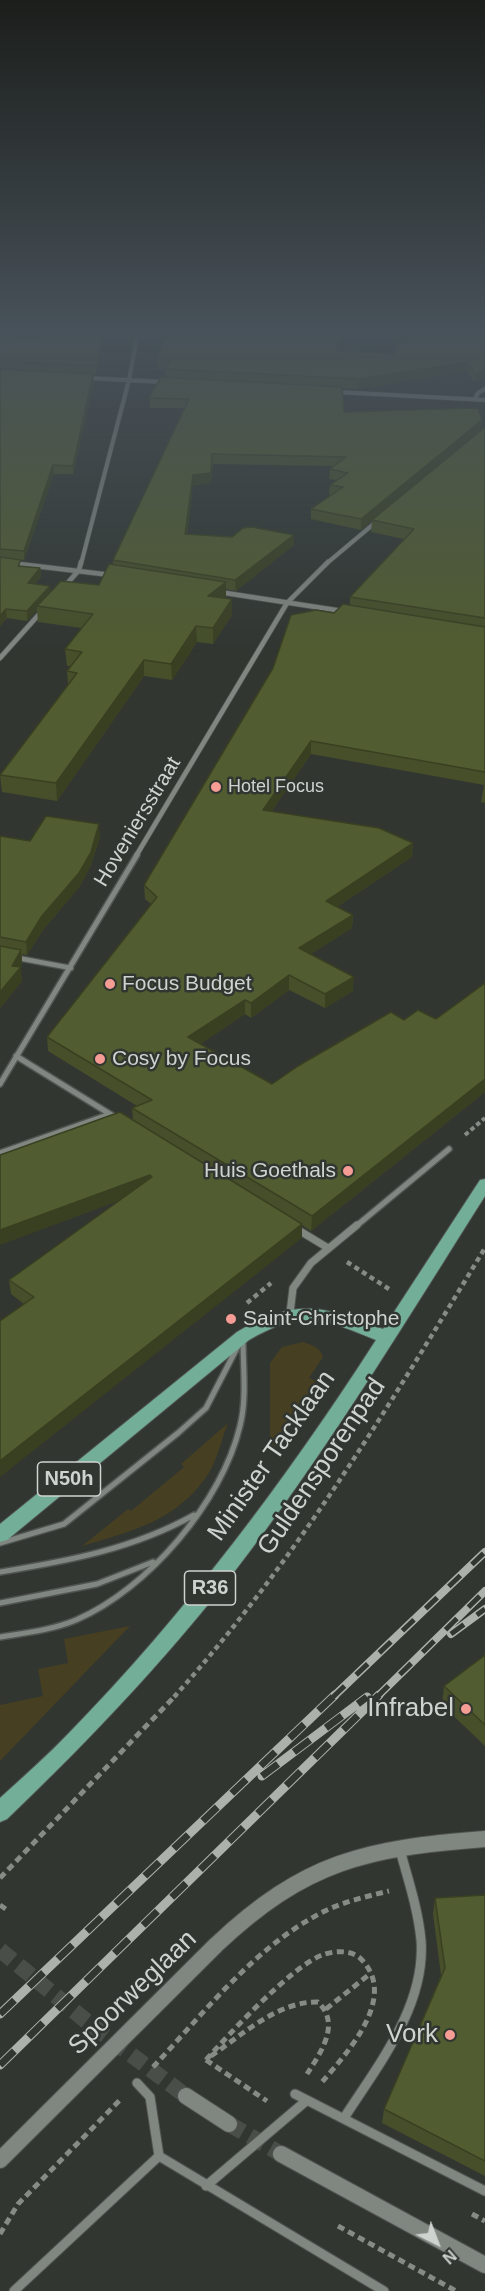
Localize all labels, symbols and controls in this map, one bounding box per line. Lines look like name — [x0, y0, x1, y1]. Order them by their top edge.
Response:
street label: Hoveniersstraat — [89, 752, 187, 892]
place label: Hotel Focus — [228, 776, 324, 798]
marker: Hotel Focus — [209, 780, 223, 794]
place label: Focus Budget — [122, 971, 252, 997]
marker: Focus Budget — [103, 977, 117, 991]
place label: Cosy by Focus — [112, 1046, 251, 1072]
marker: Cosy by Focus — [93, 1052, 107, 1066]
place label: Huis Goethals — [204, 1158, 336, 1184]
marker: Huis Goethals — [341, 1164, 355, 1178]
place label: Saint-Christophe — [243, 1306, 399, 1332]
marker: Saint-Christophe — [224, 1312, 238, 1326]
street label: Minister Tacklaan — [202, 1365, 342, 1547]
street label: Guldensporenpad — [251, 1373, 393, 1561]
road number: N50h — [38, 1462, 100, 1496]
road number: R36 — [184, 1571, 236, 1605]
place label: Infrabel — [367, 1693, 454, 1725]
marker: Infrabel — [459, 1702, 473, 1716]
street label: Spoorweglaan — [62, 1924, 204, 2062]
place label: Vork — [386, 2019, 438, 2051]
marker: Vork — [443, 2028, 457, 2042]
north arrow — [407, 2213, 467, 2273]
text: N — [439, 2247, 459, 2267]

